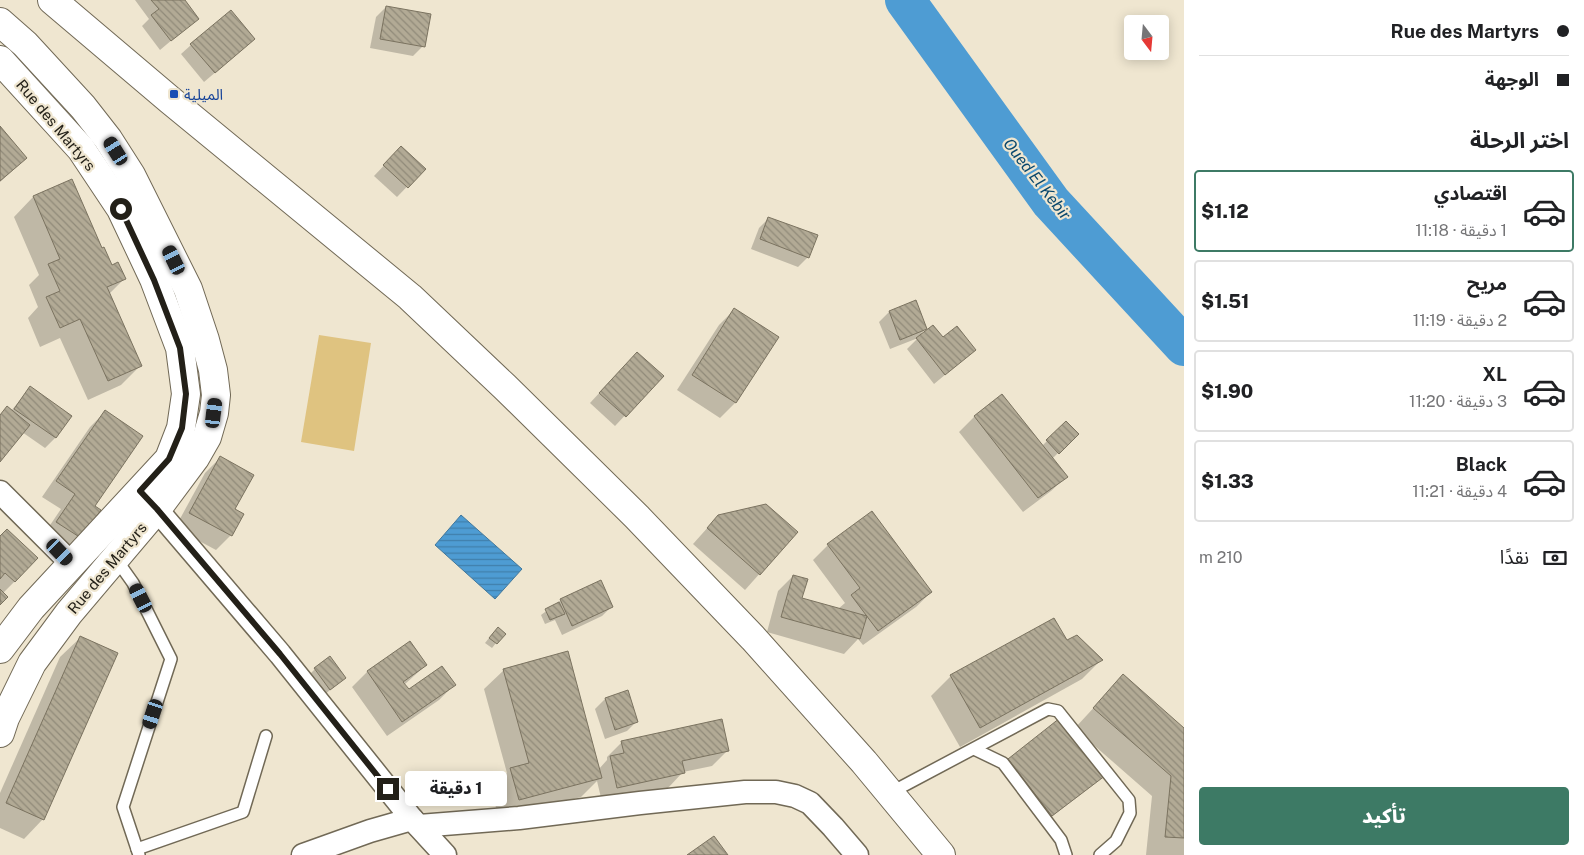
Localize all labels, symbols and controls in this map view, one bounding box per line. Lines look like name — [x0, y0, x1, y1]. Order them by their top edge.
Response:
north arrow — [1124, 15, 1169, 60]
map controls — [1124, 15, 1169, 60]
text: Rue des Martyrs — [1391, 20, 1539, 42]
text: الوجهة — [1485, 68, 1539, 90]
street label: Rue des Martyrs — [13, 76, 99, 174]
place label: الميلية — [184, 86, 223, 103]
marker: الميلية — [168, 88, 180, 100]
text: اختر الرحلة — [1470, 127, 1569, 153]
car — [101, 134, 130, 168]
water label: Oued El Kebir — [999, 134, 1075, 224]
text: اقتصادي — [1434, 182, 1507, 204]
icon: car — [1522, 189, 1567, 234]
route start — [110, 198, 132, 220]
text: $1.12 — [1201, 200, 1249, 222]
text: 1 دقيقة · 11:18 — [1415, 221, 1507, 240]
car — [160, 243, 187, 277]
text: مريح — [1467, 272, 1507, 294]
icon: car — [1522, 279, 1567, 324]
text: $1.51 — [1201, 290, 1249, 312]
text: 2 دقيقة · 11:19 — [1413, 311, 1507, 330]
text: XL — [1482, 363, 1507, 385]
icon: car — [1522, 369, 1567, 414]
text: $1.90 — [1201, 380, 1253, 402]
text: 3 دقيقة · 11:20 — [1409, 392, 1507, 411]
car — [204, 397, 223, 429]
text: Black — [1456, 453, 1507, 475]
icon: car — [1522, 459, 1567, 504]
text: $1.33 — [1201, 470, 1254, 492]
text: 4 دقيقة · 11:21 — [1412, 482, 1507, 501]
street label: Rue des Martyrs — [64, 519, 150, 617]
car — [44, 536, 75, 568]
icon: cash — [1541, 544, 1569, 572]
text: نقدًا — [1500, 546, 1529, 568]
text: 210 m — [1199, 548, 1243, 567]
car — [127, 581, 154, 615]
car — [141, 697, 164, 731]
callout: 1 دقيقة — [406, 772, 508, 806]
route end — [377, 778, 399, 800]
text: 1 دقيقة — [430, 779, 482, 798]
button: تأكيد — [1199, 787, 1569, 845]

